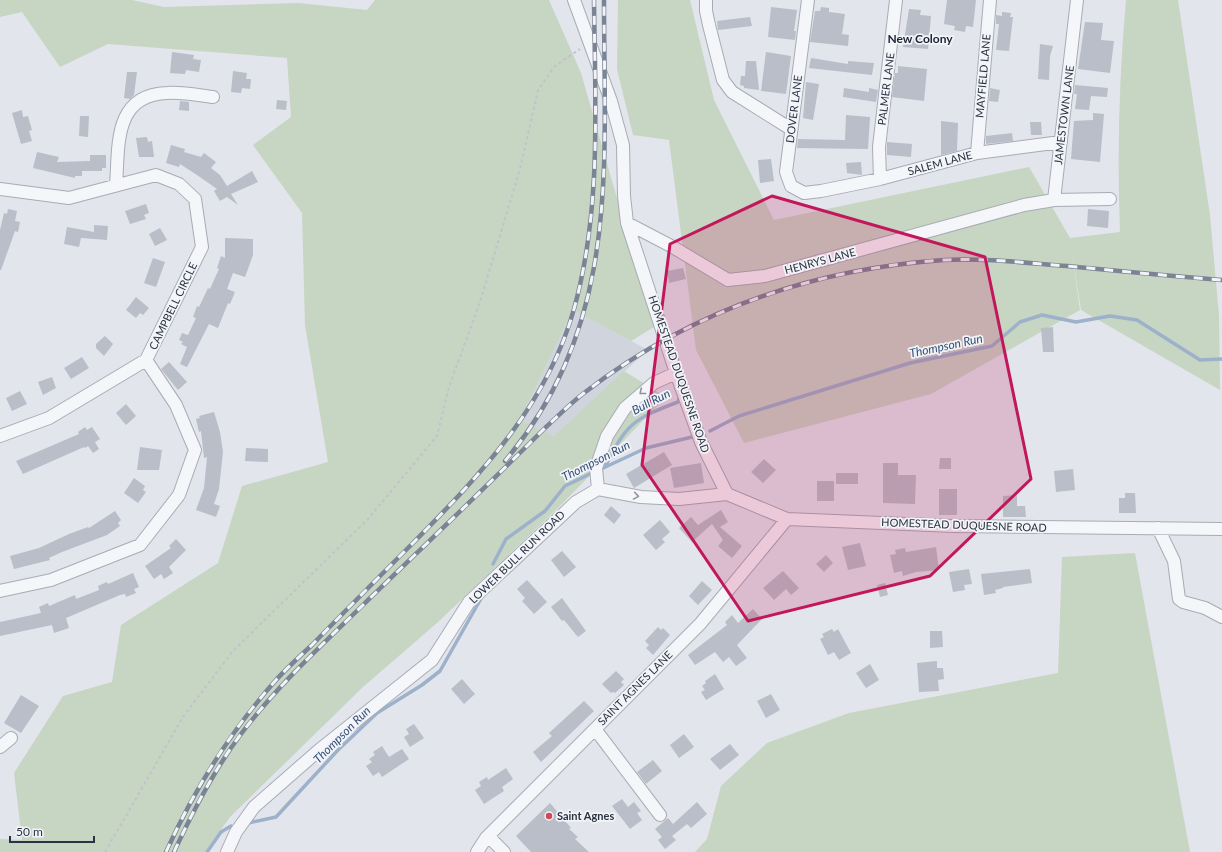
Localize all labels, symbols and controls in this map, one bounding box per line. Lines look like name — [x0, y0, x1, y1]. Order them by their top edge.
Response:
district label: New Colony — [887, 31, 953, 46]
street label: MAYFIELD LANE — [972, 34, 993, 118]
street label: PALMER LANE — [875, 52, 896, 126]
street label: JAMESTOWN LANE — [1051, 65, 1076, 165]
street label: DOVER LANE — [783, 74, 804, 144]
street label: SALEM LANE — [906, 148, 974, 177]
street label: HENRYS LANE — [783, 245, 857, 276]
street label: CAMPBELL CIRCLE — [146, 260, 199, 352]
street label: HOMESTEAD DUQUESNE ROAD — [646, 293, 713, 454]
water label: Thompson Run — [908, 330, 984, 361]
water label: Bull Run — [629, 386, 673, 418]
one-way arrow — [640, 388, 647, 395]
water label: Thompson Run — [559, 437, 632, 484]
one-way arrow — [633, 491, 639, 500]
street label: LOWER BULL RUN ROAD — [466, 508, 567, 606]
street label: HOMESTEAD DUQUESNE ROAD — [881, 515, 1047, 534]
street label: SAINT AGNES LANE — [595, 648, 675, 728]
water label: Thompson Run — [310, 703, 373, 766]
place label: Saint Agnes — [557, 809, 614, 822]
marker: Saint Agnes — [544, 811, 554, 821]
scale bar — [10, 818, 94, 844]
text: 50 m — [16, 824, 43, 839]

